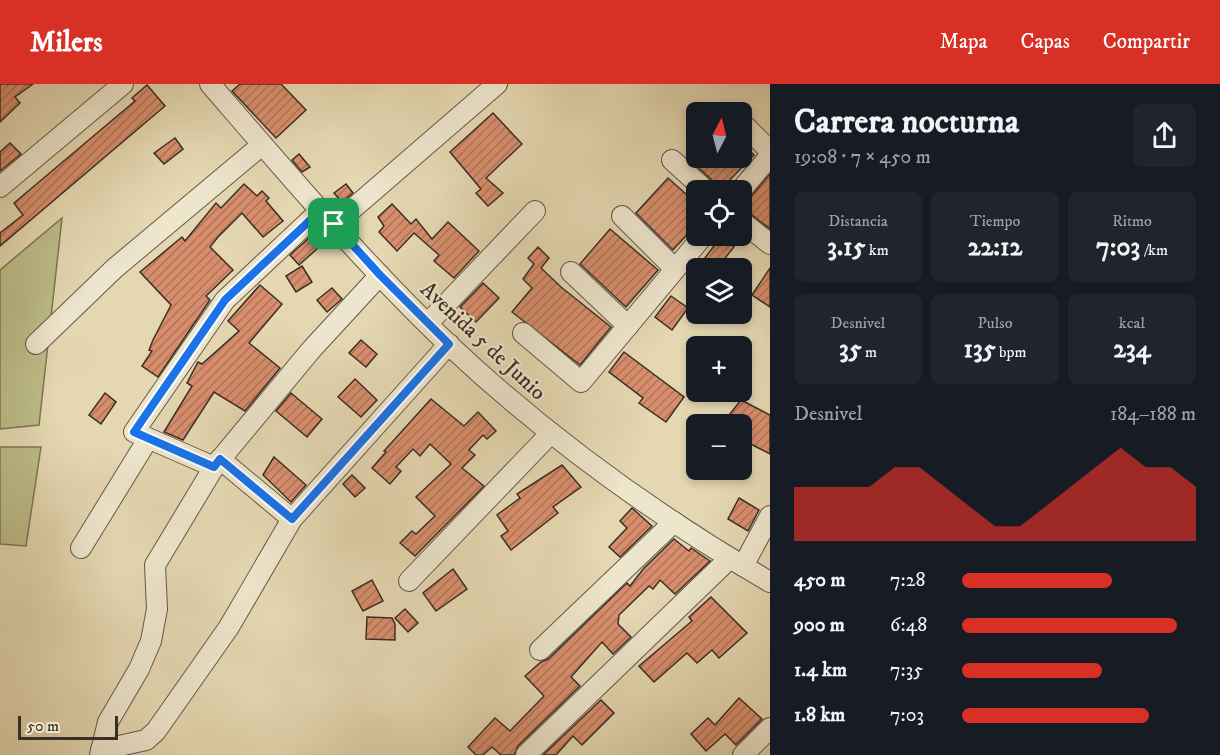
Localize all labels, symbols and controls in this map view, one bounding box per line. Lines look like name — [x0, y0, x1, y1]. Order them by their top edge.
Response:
text: Milers — [30, 25, 103, 60]
text: Mapa — [940, 29, 987, 55]
text: Capas — [1020, 29, 1070, 55]
text: Compartir — [1103, 29, 1190, 55]
north arrow — [686, 102, 752, 168]
map controls — [686, 102, 752, 480]
text: Carrera nocturna — [794, 102, 1019, 143]
button: share — [1133, 104, 1196, 167]
text: 19:08 · 7 × 450 m — [794, 145, 931, 170]
button: locate — [686, 180, 752, 246]
pin — [308, 198, 359, 249]
icon: arrive — [317, 207, 350, 240]
text: Distancia — [828, 211, 888, 231]
text: Tiempo — [970, 211, 1020, 231]
text: Ritmo — [1112, 211, 1152, 231]
text: 3.15 — [827, 231, 865, 264]
text: 22:12 — [968, 231, 1022, 264]
text: 7:03 — [1096, 231, 1140, 264]
text: km — [865, 240, 889, 260]
text: /km — [1140, 240, 1168, 260]
button: layers — [686, 258, 752, 324]
street label: Avenida 5 de Junio — [415, 276, 551, 406]
text: Desnivel — [831, 313, 885, 333]
text: Pulso — [978, 313, 1012, 333]
text: kcal — [1119, 313, 1145, 333]
text: 35 — [839, 333, 862, 366]
text: 135 — [963, 333, 996, 366]
text: 234 — [1113, 333, 1151, 366]
button: + — [686, 336, 752, 402]
text: m — [862, 342, 877, 362]
text: bpm — [996, 342, 1027, 362]
text: Desnivel — [794, 402, 863, 427]
text: 184–188 m — [1110, 402, 1196, 427]
button: − — [686, 414, 752, 480]
text: 450 m — [794, 568, 845, 593]
text: 7:28 — [890, 568, 926, 593]
text: 900 m — [794, 613, 845, 638]
text: 6:48 — [890, 613, 927, 638]
text: 1.4 km — [794, 658, 847, 683]
text: 7:35 — [890, 658, 923, 683]
text: 1.8 km — [794, 703, 845, 728]
text: 7:03 — [890, 703, 924, 728]
scale bar — [18, 713, 118, 740]
text: 50 m — [27, 716, 59, 736]

